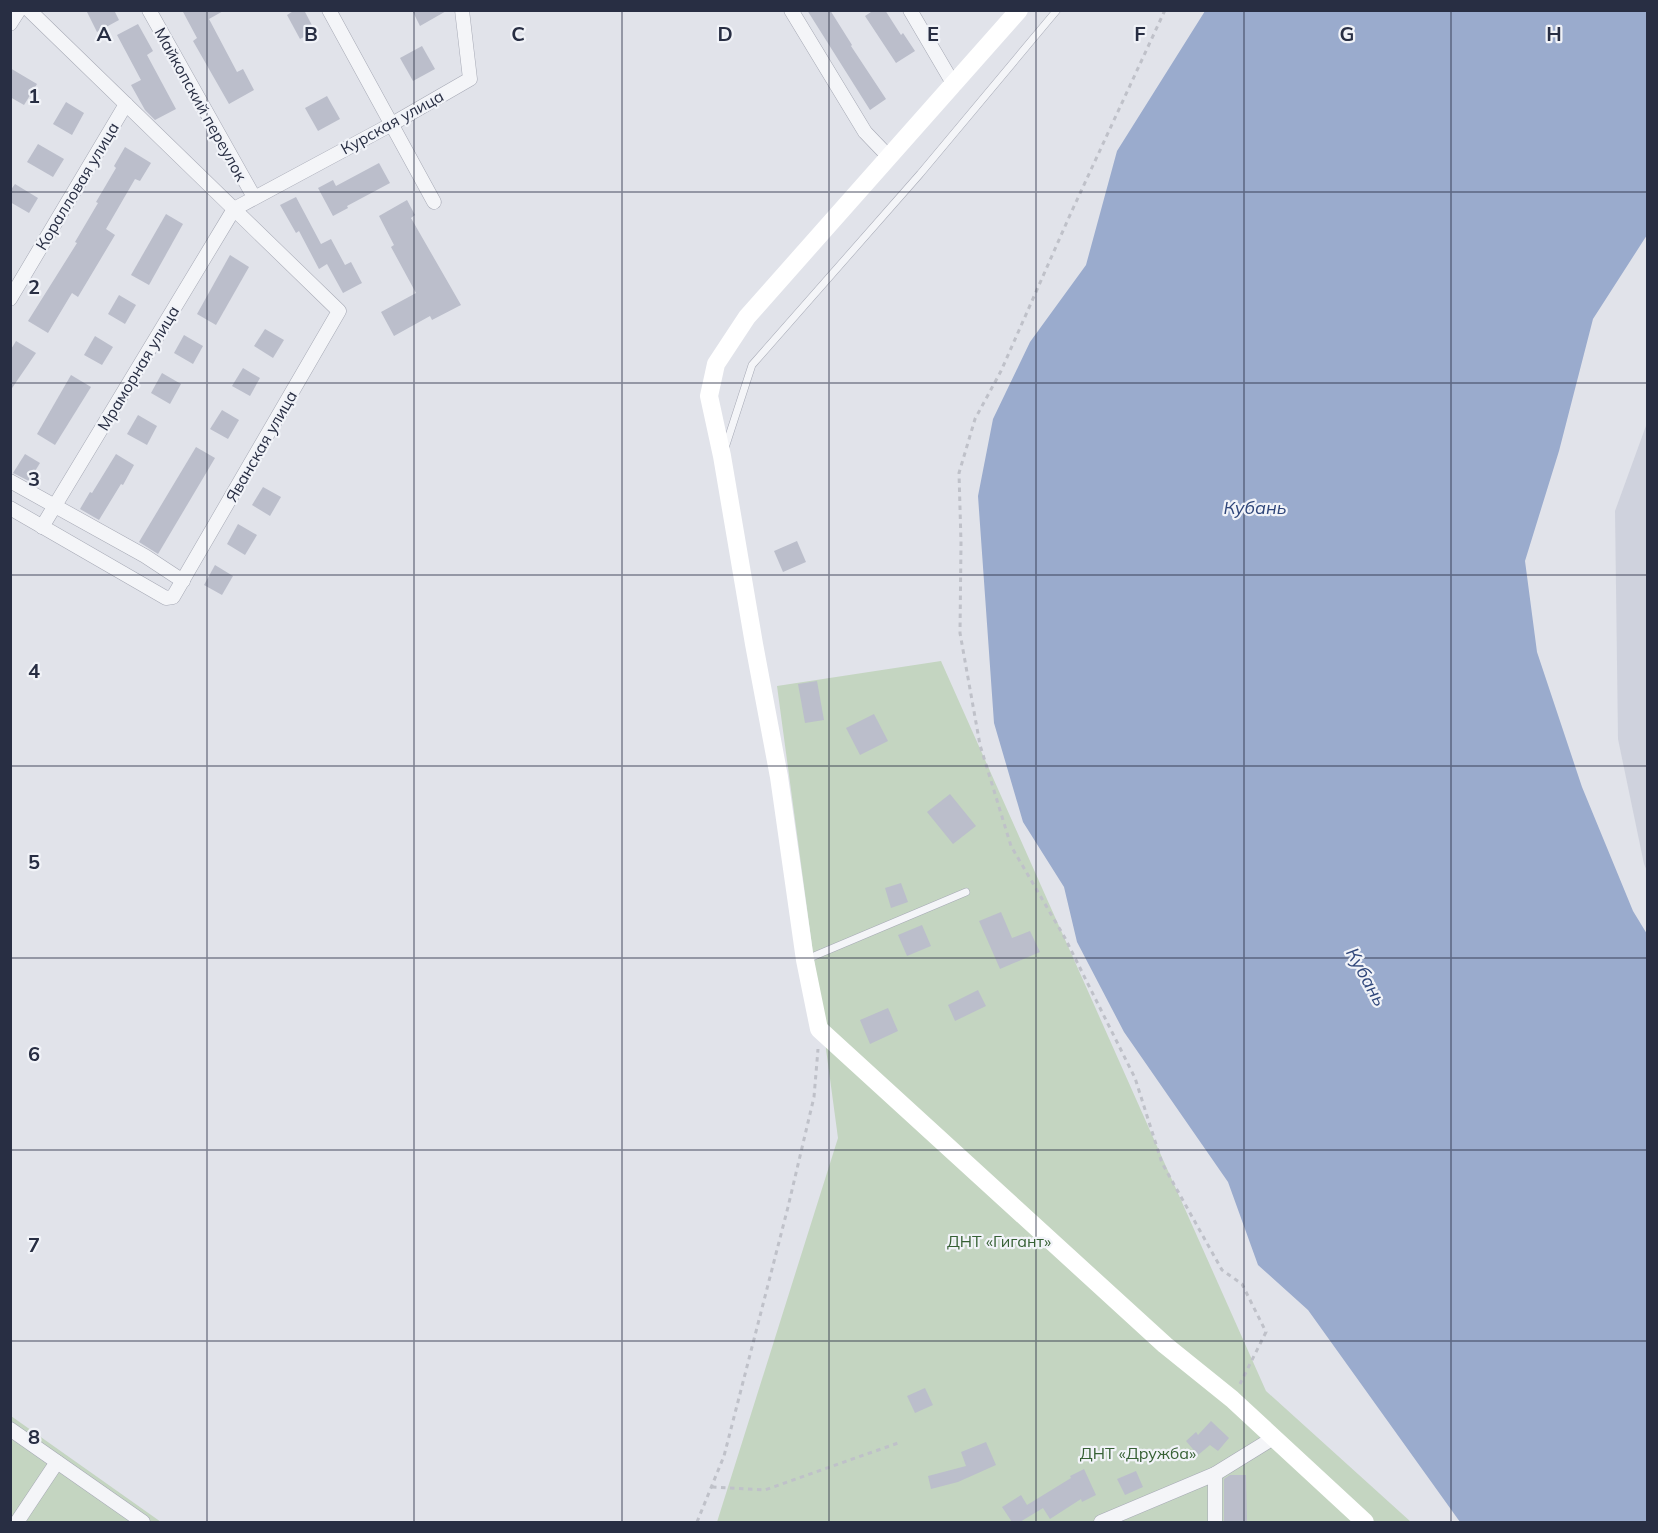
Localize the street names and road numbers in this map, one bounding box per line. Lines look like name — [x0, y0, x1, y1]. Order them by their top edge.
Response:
street label: Майкопский переулок — [150, 24, 252, 185]
street label: Курская улица — [337, 85, 447, 159]
street label: Коралловая улица — [31, 118, 123, 254]
street label: Мраморная улица — [93, 302, 183, 434]
street label: Яванская улица — [221, 387, 301, 505]

